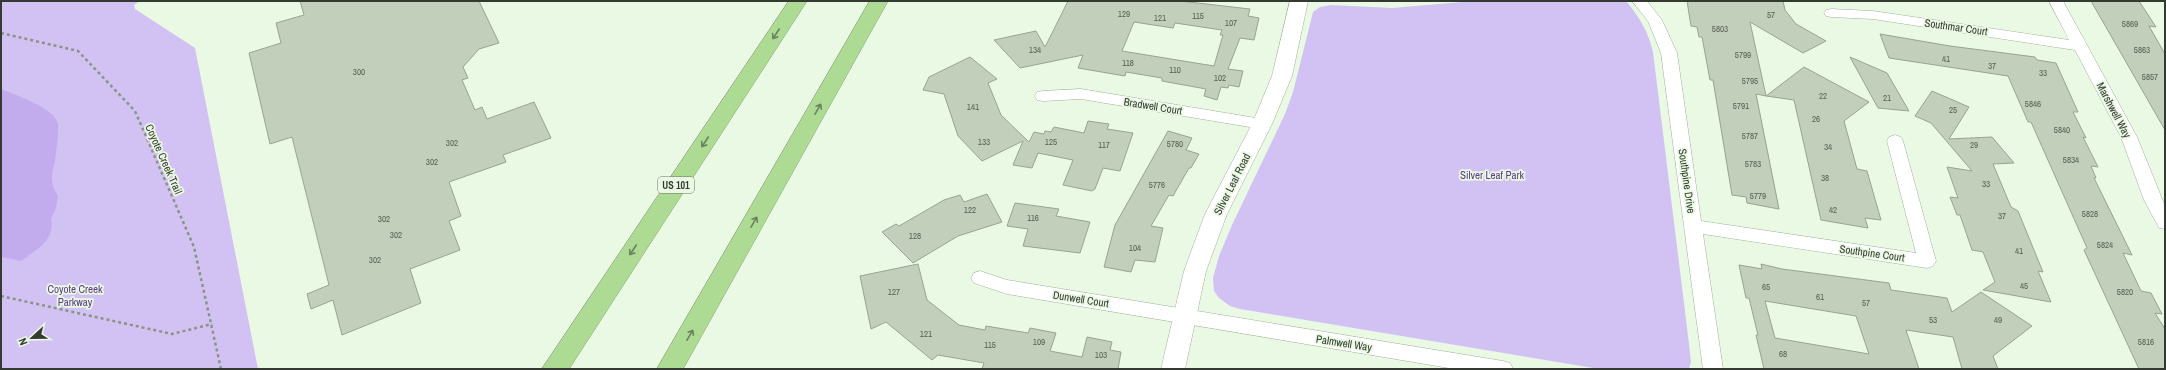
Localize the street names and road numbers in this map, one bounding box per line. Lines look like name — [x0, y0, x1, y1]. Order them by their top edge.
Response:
street label: Southmar Court — [1923, 16, 1989, 38]
street label: Marshwell Way — [2094, 80, 2135, 141]
street label: Bradwell Court — [1123, 94, 1184, 118]
street label: Coyote Creek Trail — [142, 122, 186, 196]
street label: Southpine Drive — [1676, 148, 1698, 214]
street label: Silver Leaf Road — [1211, 151, 1253, 217]
road number: US 101 — [658, 177, 694, 193]
street label: Southpine Court — [1838, 241, 1906, 265]
street label: Dunwell Court — [1052, 288, 1111, 310]
street label: Palmwell Way — [1315, 332, 1373, 354]

